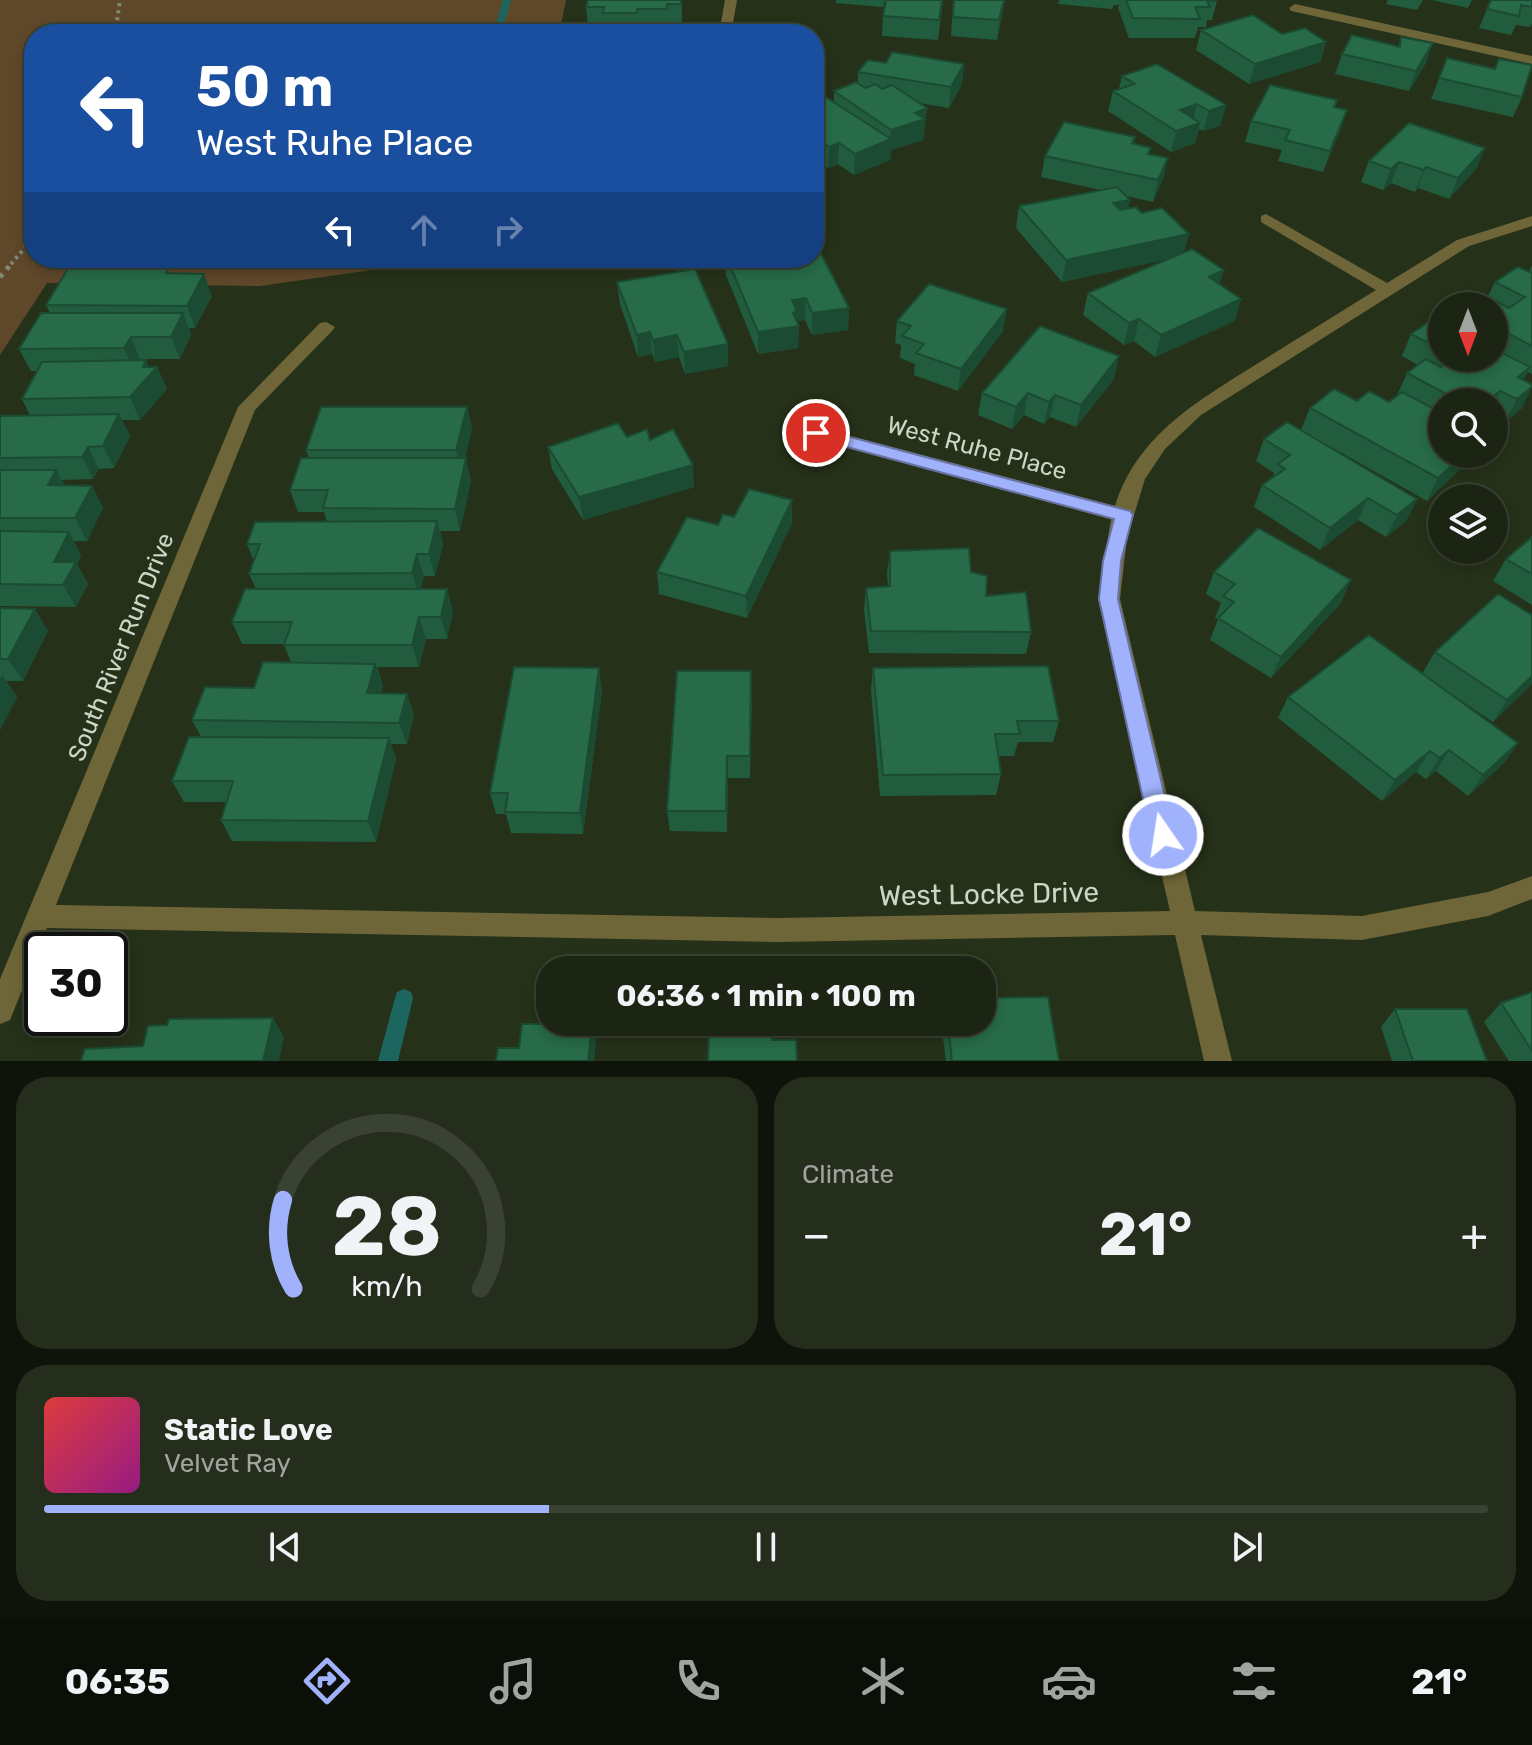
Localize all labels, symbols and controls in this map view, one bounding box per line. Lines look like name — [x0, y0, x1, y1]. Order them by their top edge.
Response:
text: 50 m — [196, 54, 333, 120]
icon: left — [64, 56, 168, 160]
text: West Ruhe Place — [196, 121, 473, 164]
icon: left — [318, 208, 362, 252]
icon: ahead — [402, 208, 446, 252]
icon: right — [486, 208, 530, 252]
north arrow — [1428, 292, 1508, 372]
map controls — [1428, 292, 1508, 564]
button: search — [1428, 388, 1508, 468]
pin — [782, 399, 850, 467]
icon: arrive — [794, 411, 838, 455]
street label: West Ruhe Place — [884, 411, 1070, 485]
button: layers — [1428, 484, 1508, 564]
street label: South River Run Drive — [62, 529, 180, 765]
position arrow — [1121, 793, 1205, 877]
street label: West Locke Drive — [879, 876, 1099, 912]
speed limit sign: 30 — [24, 932, 128, 1036]
text: 06:36 · 1 min · 100 m — [616, 978, 916, 1014]
text: Climate — [802, 1159, 894, 1190]
text: 28 — [332, 1177, 442, 1276]
text: 21° — [1099, 1199, 1192, 1270]
text: − — [802, 1209, 831, 1261]
text: + — [1461, 1209, 1488, 1261]
text: km/h — [351, 1269, 423, 1303]
text: Static Love — [164, 1412, 333, 1448]
text: Velvet Ray — [164, 1448, 291, 1479]
icon: previous — [263, 1525, 307, 1569]
icon: pause — [744, 1525, 788, 1569]
icon: next — [1225, 1525, 1269, 1569]
icon: directions — [299, 1653, 355, 1709]
icon: music — [485, 1653, 541, 1709]
icon: phone — [670, 1653, 726, 1709]
icon: climate — [855, 1653, 911, 1709]
icon: car — [1041, 1653, 1097, 1709]
icon: filters — [1226, 1653, 1282, 1709]
text: 06:35 — [65, 1660, 170, 1703]
text: 21° — [1411, 1660, 1467, 1703]

